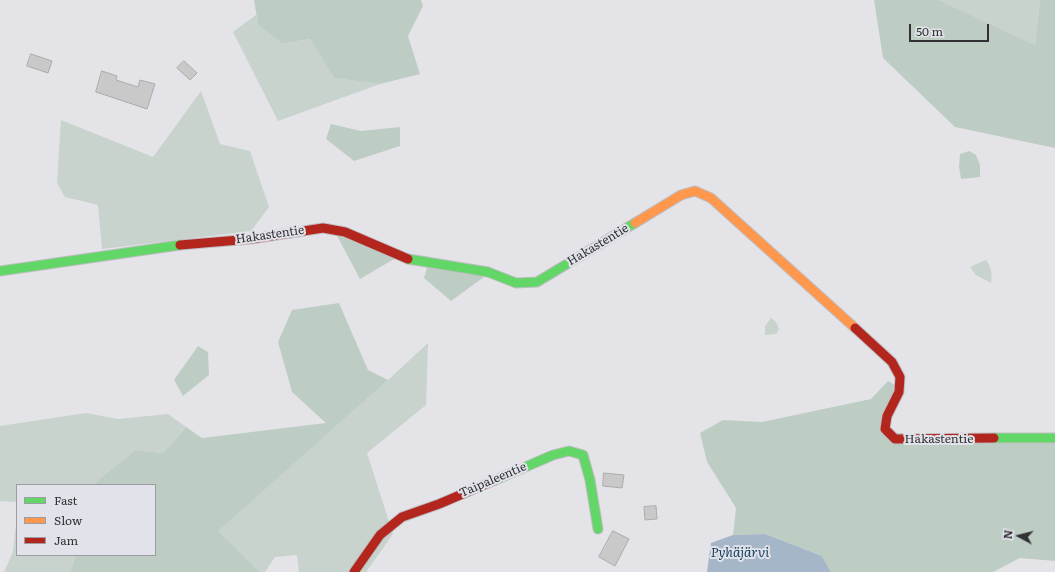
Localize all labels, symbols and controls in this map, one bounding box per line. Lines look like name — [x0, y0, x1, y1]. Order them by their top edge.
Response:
scale bar — [911, 16, 991, 42]
text: 50 m — [916, 22, 943, 40]
street label: Hakastentie — [565, 221, 631, 269]
street label: Hakastentie — [235, 223, 305, 247]
street label: Hakastentie — [904, 432, 974, 446]
street label: Taipaleentie — [457, 459, 529, 501]
legend — [16, 484, 156, 556]
text: Fast — [54, 491, 77, 509]
text: Slow — [54, 511, 82, 529]
north arrow — [999, 516, 1039, 556]
text: N — [999, 529, 1016, 540]
text: Jam — [54, 531, 78, 549]
water label: Pyhäjärvi — [711, 545, 769, 561]

